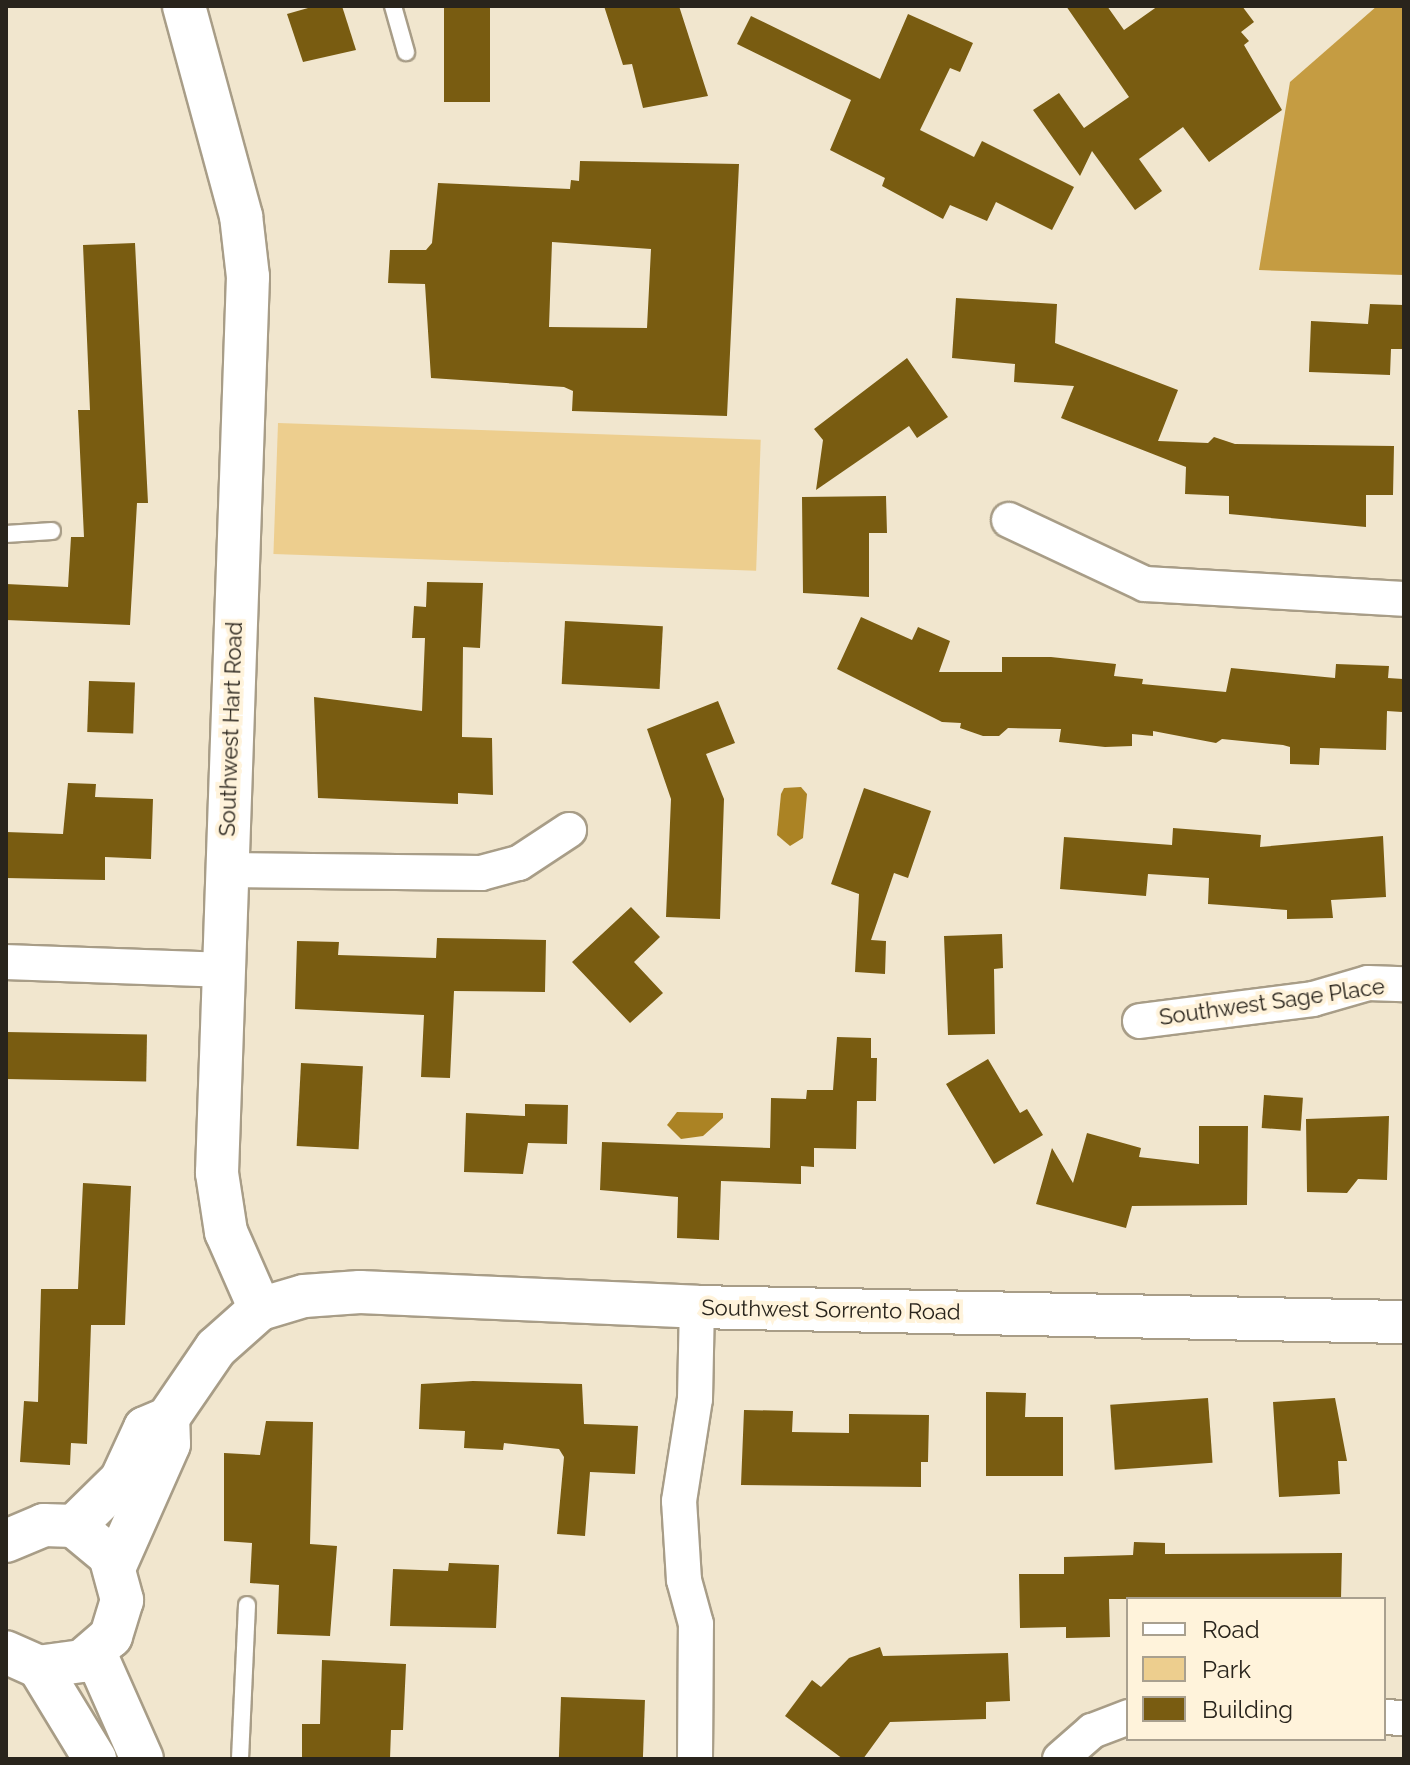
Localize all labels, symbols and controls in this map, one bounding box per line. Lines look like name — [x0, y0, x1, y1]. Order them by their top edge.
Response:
street label: Southwest Hart Road — [214, 621, 248, 837]
street label: Southwest Sage Place — [1158, 973, 1386, 1031]
street label: Southwest Sorrento Road — [701, 1295, 961, 1325]
legend — [1126, 1597, 1386, 1741]
text: Road — [1202, 1615, 1260, 1644]
text: Park — [1202, 1655, 1251, 1684]
text: Building — [1202, 1695, 1293, 1724]

